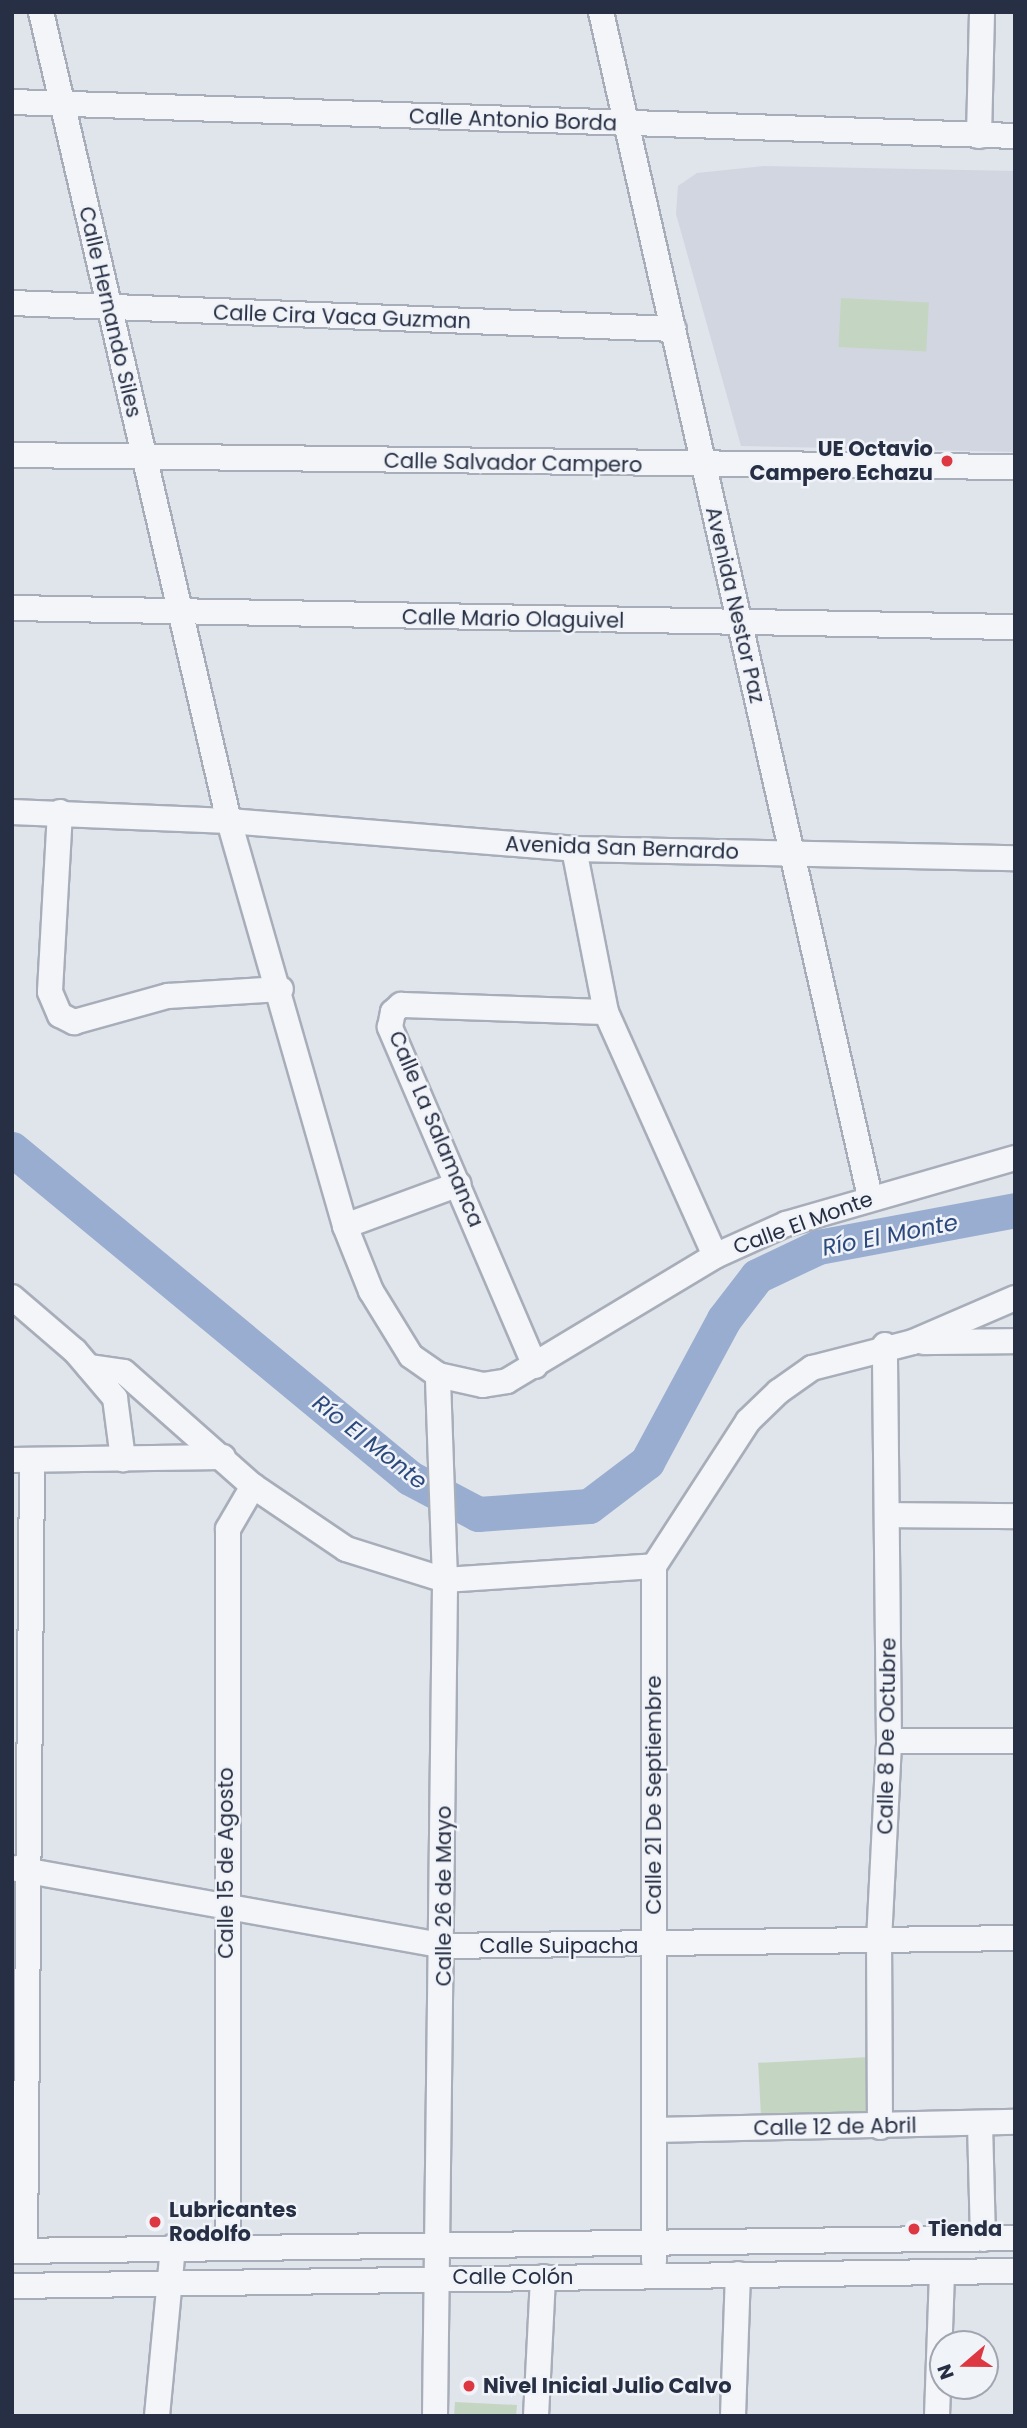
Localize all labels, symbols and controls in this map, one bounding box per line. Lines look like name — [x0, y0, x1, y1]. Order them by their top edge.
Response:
street label: Calle Antonio Borda — [409, 104, 617, 136]
street label: Calle Hernando Siles — [73, 204, 147, 420]
street label: Calle Cira Vaca Guzman — [213, 300, 471, 334]
place label: UE Octavio Campero Echazu — [749, 436, 933, 486]
street label: Calle Salvador Campero — [383, 448, 643, 478]
marker: UE Octavio Campero Echazu — [939, 453, 955, 469]
street label: Avenida Nestor Paz — [700, 504, 770, 706]
street label: Calle Mario Olaguivel — [402, 604, 624, 634]
street label: Avenida San Bernardo — [505, 831, 739, 865]
street label: Calle La Salamanca — [383, 1027, 489, 1231]
street label: Calle El Monte — [730, 1186, 876, 1260]
water label: Río El Monte — [820, 1208, 960, 1262]
water label: Río El Monte — [307, 1389, 433, 1495]
street label: Calle 8 De Octubre — [873, 1637, 901, 1835]
street label: Calle 21 De Septiembre — [641, 1675, 667, 1915]
street label: Calle 15 de Agosto — [213, 1767, 239, 1959]
street label: Calle 26 de Mayo — [431, 1806, 457, 1986]
street label: Calle Suipacha — [479, 1933, 639, 1959]
street label: Calle 12 de Abril — [753, 2113, 917, 2141]
place label: Lubricantes Rodolfo — [169, 2197, 297, 2247]
marker: Lubricantes Rodolfo — [147, 2214, 163, 2230]
place label: Tienda — [928, 2216, 1002, 2242]
marker: Tienda — [906, 2221, 922, 2237]
street label: Calle Colón — [452, 2264, 574, 2290]
north arrow — [929, 2330, 999, 2400]
text: N — [931, 2360, 961, 2383]
place label: Nivel Inicial Julio Calvo — [483, 2373, 732, 2399]
marker: Nivel Inicial Julio Calvo — [461, 2378, 477, 2394]

